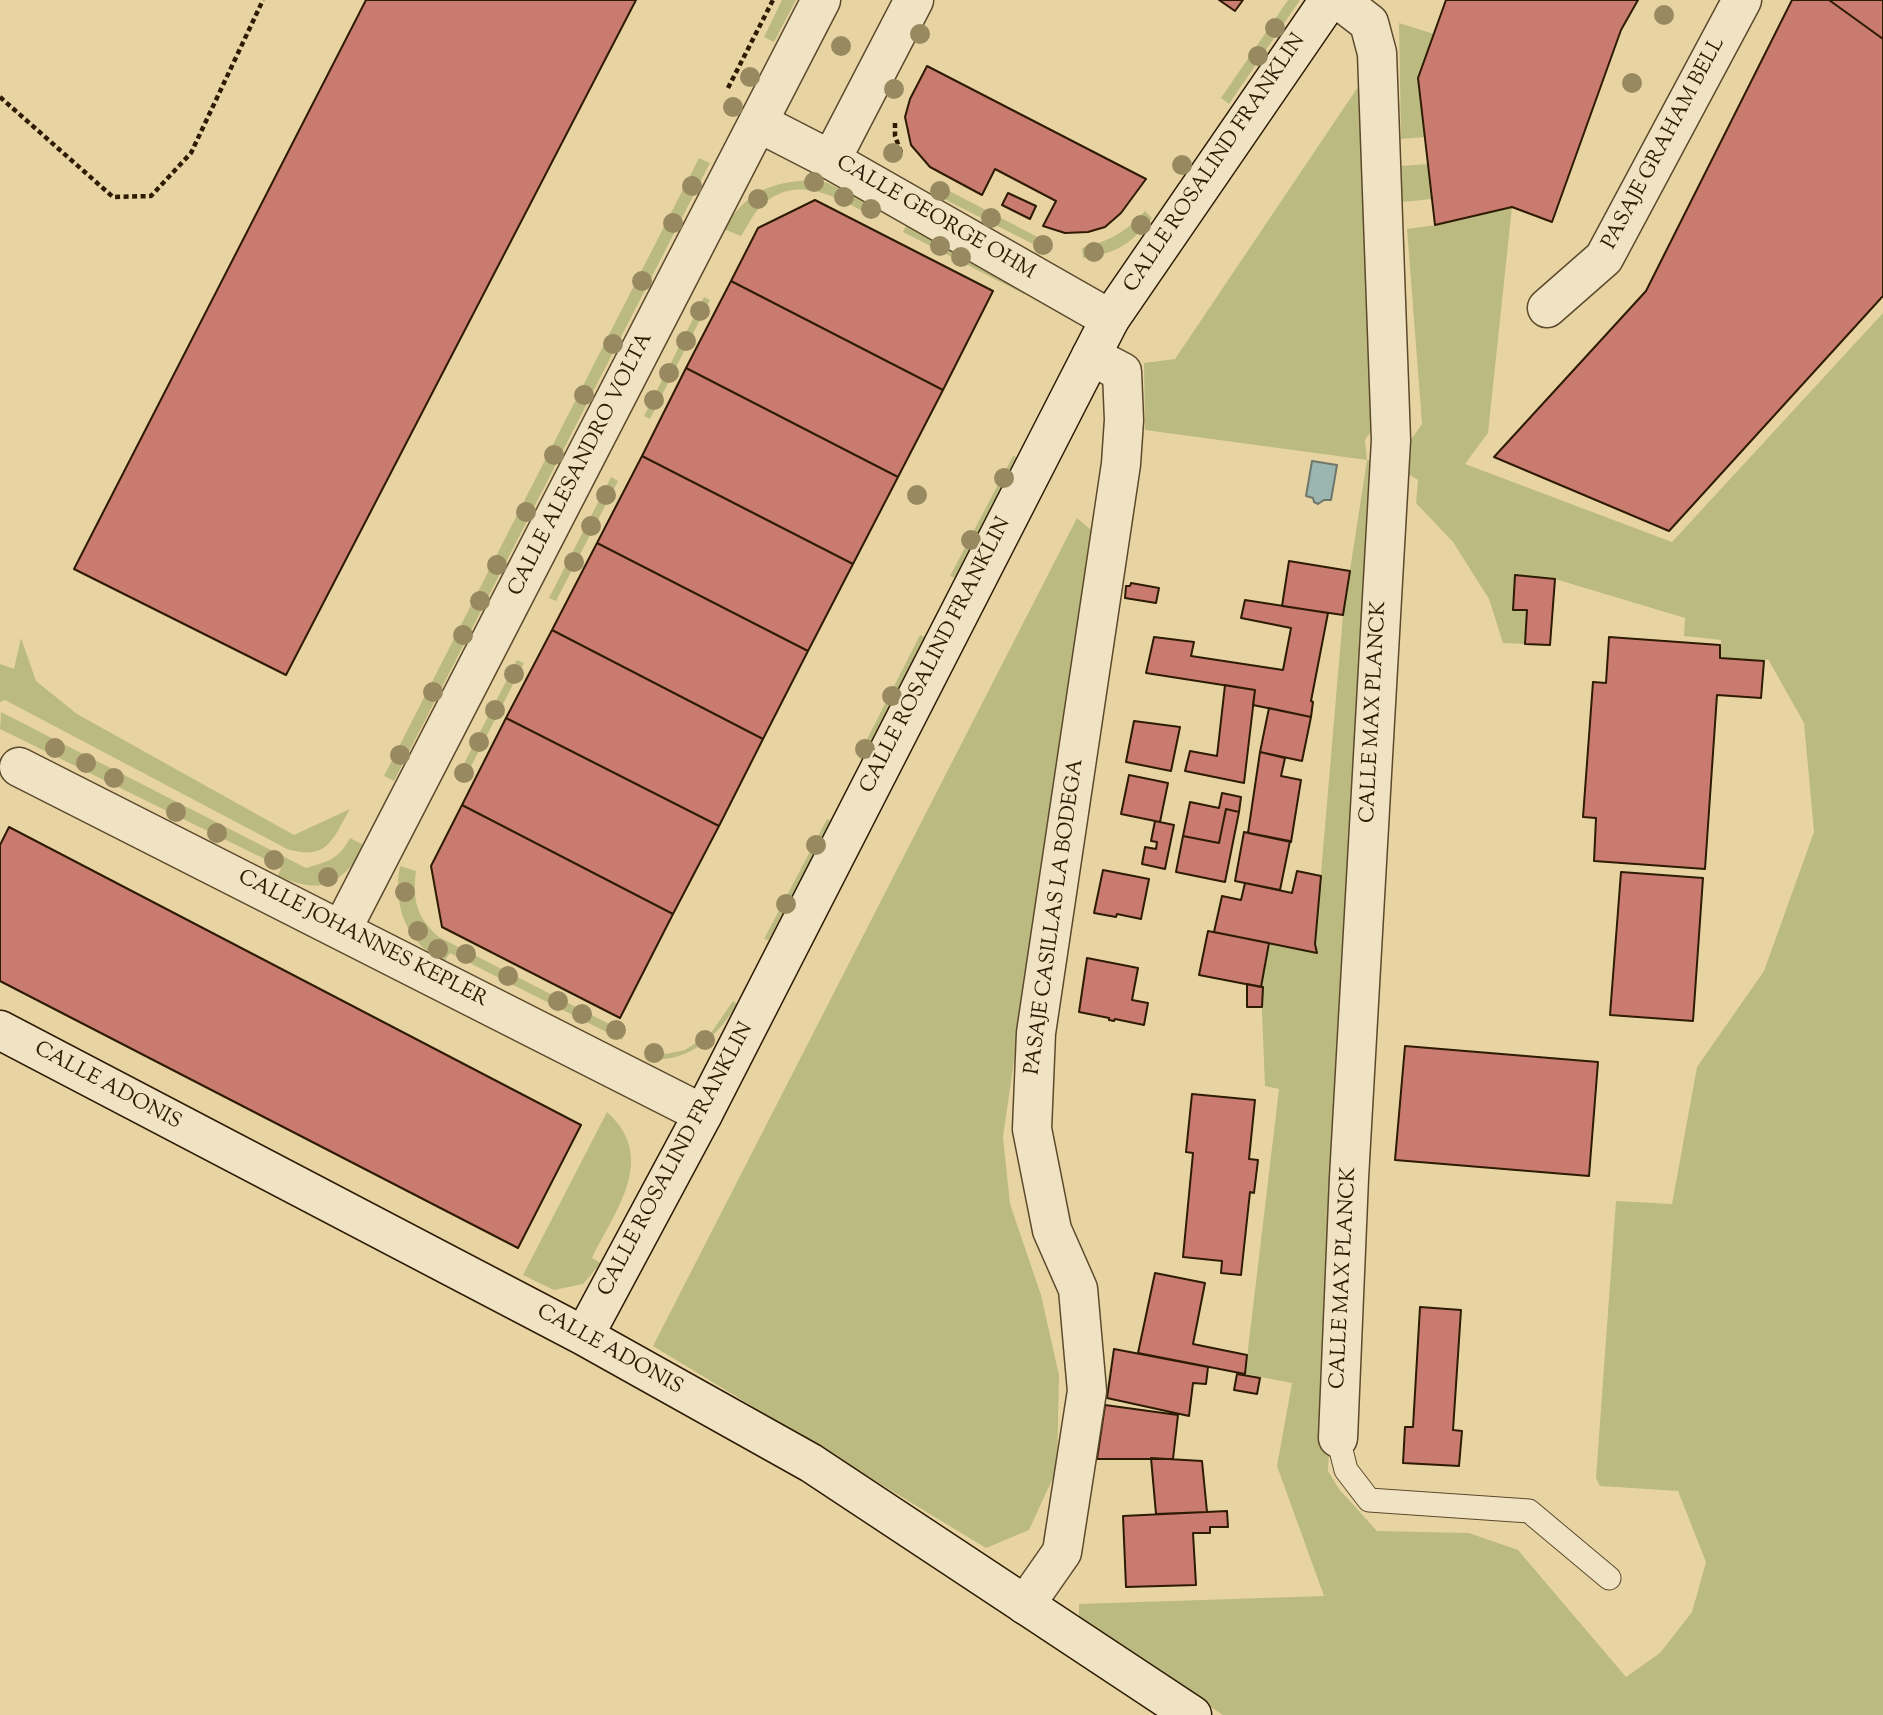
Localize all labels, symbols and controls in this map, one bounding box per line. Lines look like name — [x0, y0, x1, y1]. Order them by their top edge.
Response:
street label: CALLE ROSALIND FRANKLIN — [1120, 30, 1312, 298]
street label: PASAJE GRAHAM BELL — [1598, 34, 1732, 254]
street label: CALLE GEORGE OHM — [831, 152, 1039, 286]
street label: CALLE ALESANDRO VOLTA — [504, 329, 660, 601]
street label: CALLE ROSALIND FRANKLIN — [856, 514, 1018, 798]
street label: CALLE MAX PLANCK — [1357, 600, 1393, 824]
street label: PASAJE CASILLAS LA BODEGA — [1021, 757, 1091, 1077]
street label: CALLE JOHANNES KEPLER — [233, 866, 491, 1014]
street label: CALLE ROSALIND FRANKLIN — [594, 1019, 760, 1301]
street label: CALLE ADONIS — [29, 1038, 185, 1136]
street label: CALLE MAX PLANCK — [1327, 1166, 1363, 1390]
street label: CALLE ADONIS — [532, 1300, 686, 1402]

